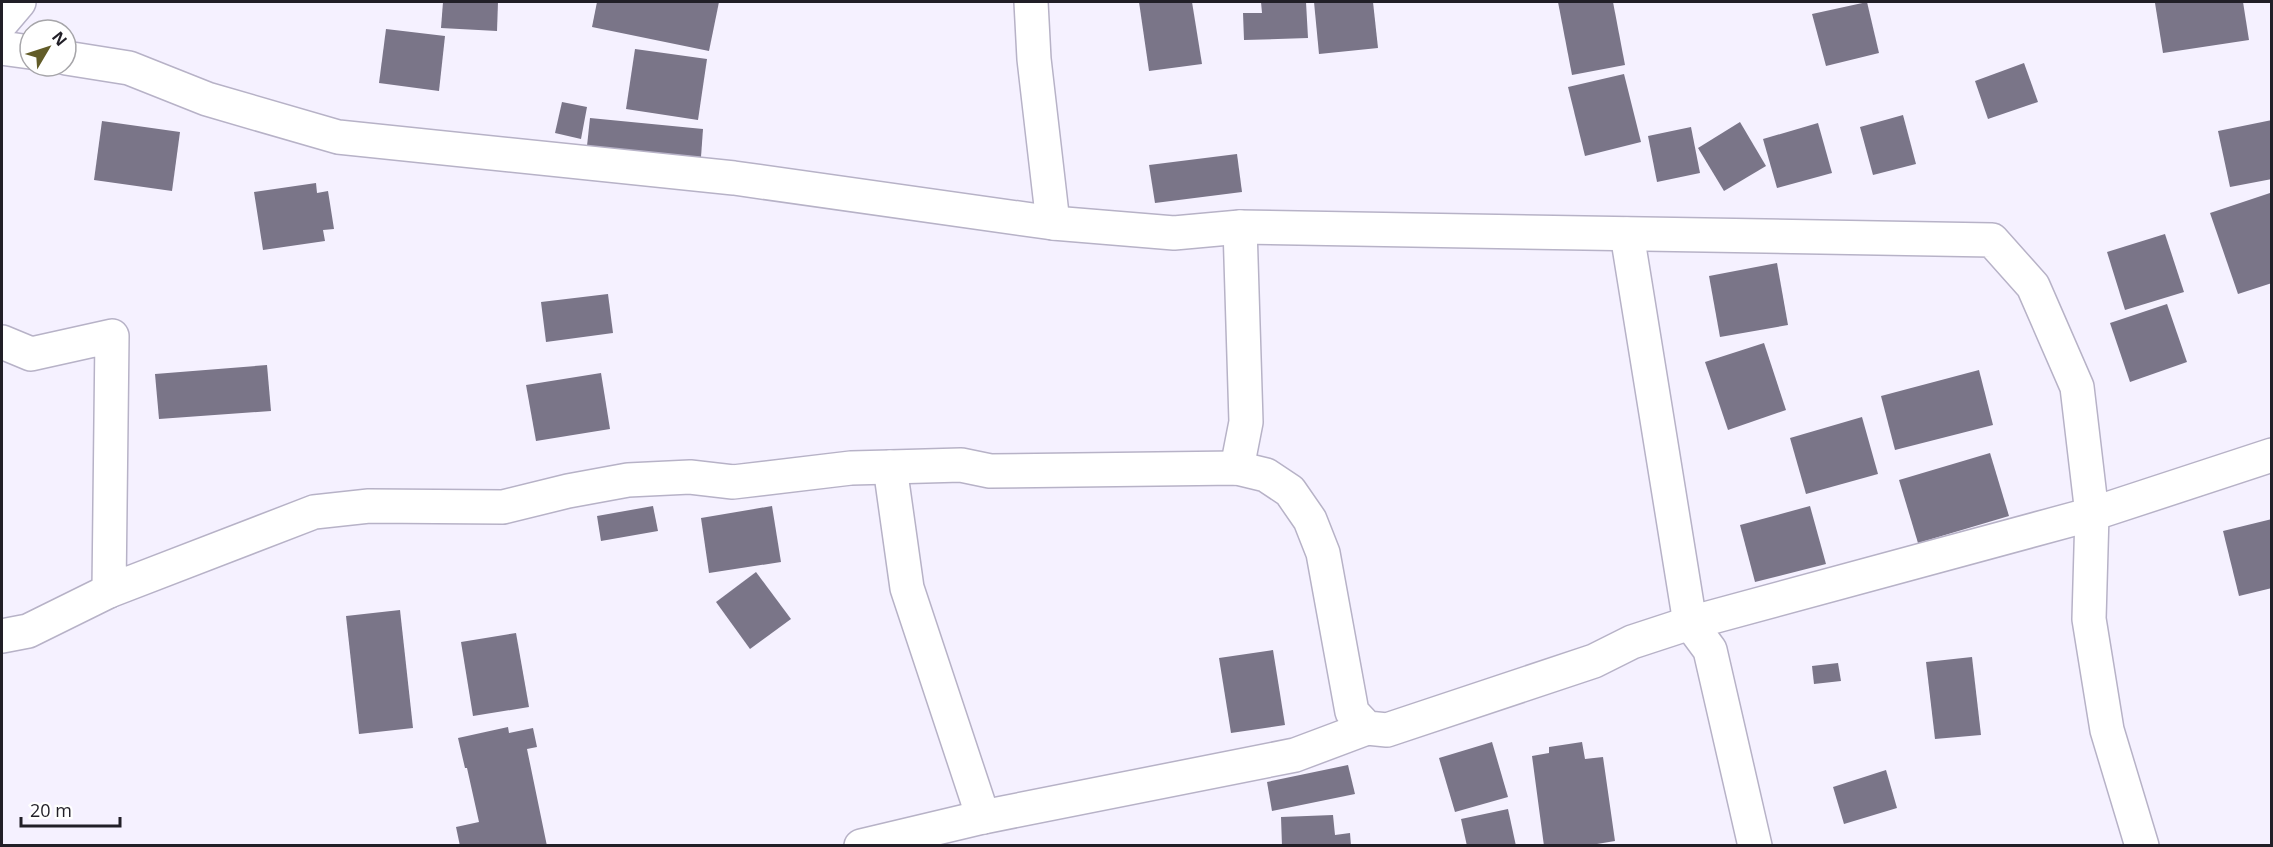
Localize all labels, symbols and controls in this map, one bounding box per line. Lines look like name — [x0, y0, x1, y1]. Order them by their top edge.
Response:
north arrow — [18, 18, 78, 78]
text: N — [47, 27, 72, 51]
scale bar — [21, 790, 120, 828]
text: 20 m — [30, 798, 72, 822]

